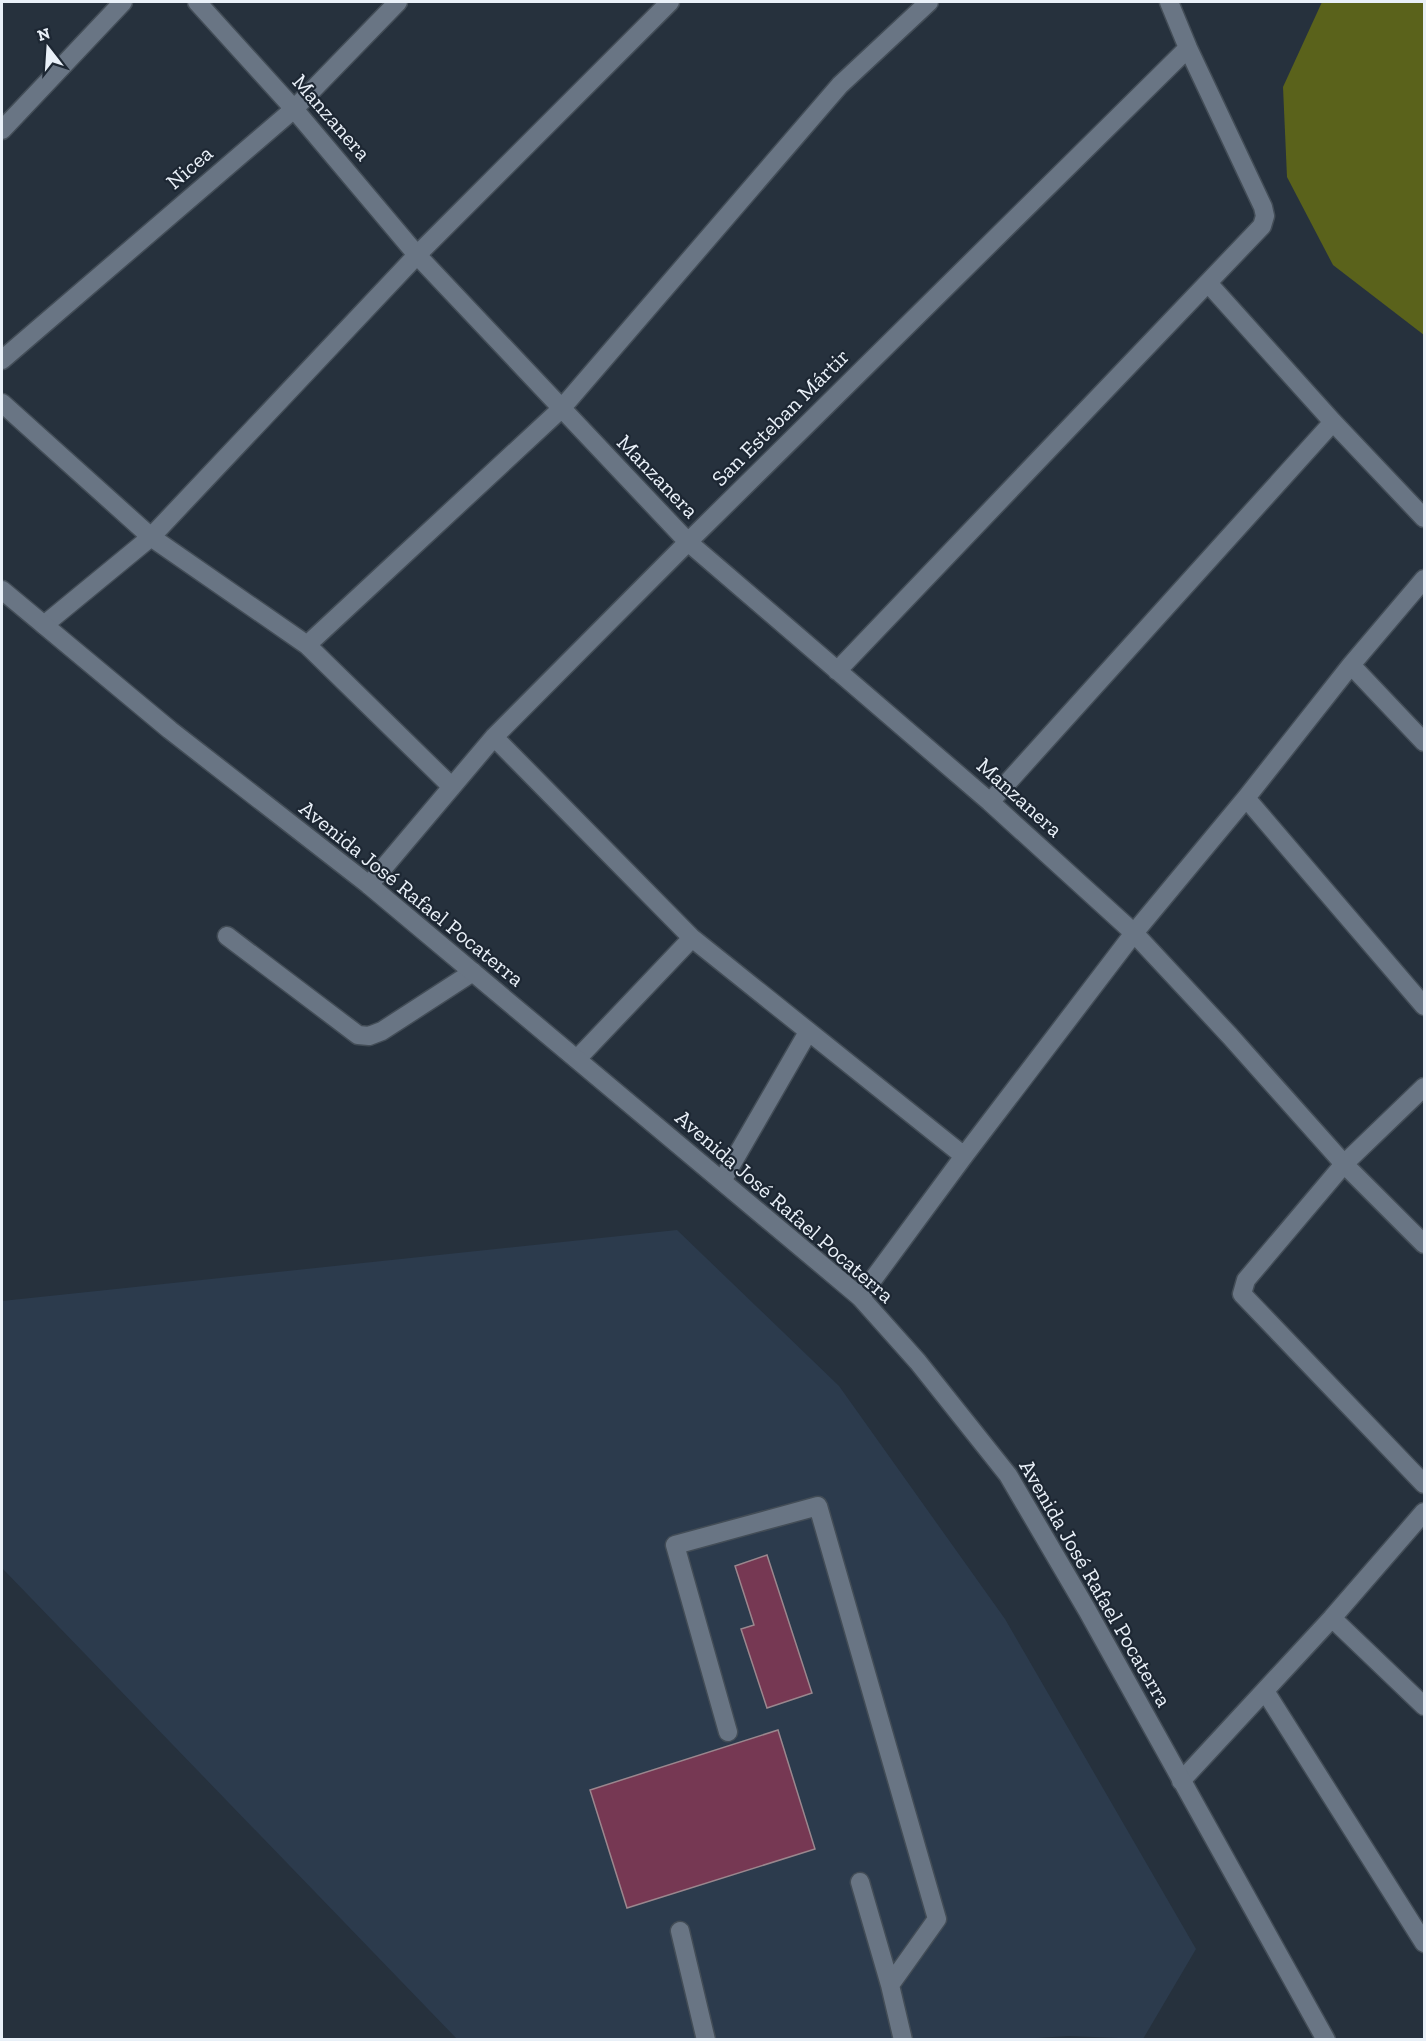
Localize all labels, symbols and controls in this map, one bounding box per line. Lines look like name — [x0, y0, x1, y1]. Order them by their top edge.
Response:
north arrow — [18, 18, 78, 78]
text: N — [35, 23, 52, 45]
street label: Manzanera — [287, 68, 377, 166]
street label: Nicea — [160, 140, 219, 195]
street label: San Esteban Mártir — [706, 343, 855, 492]
street label: Manzanera — [611, 429, 704, 524]
street label: Manzanera — [971, 752, 1068, 843]
street label: Avenida José Rafael Pocaterra — [294, 794, 530, 993]
street label: Avenida José Rafael Pocaterra — [670, 1104, 900, 1309]
street label: Avenida José Rafael Pocaterra — [1014, 1455, 1178, 1712]

